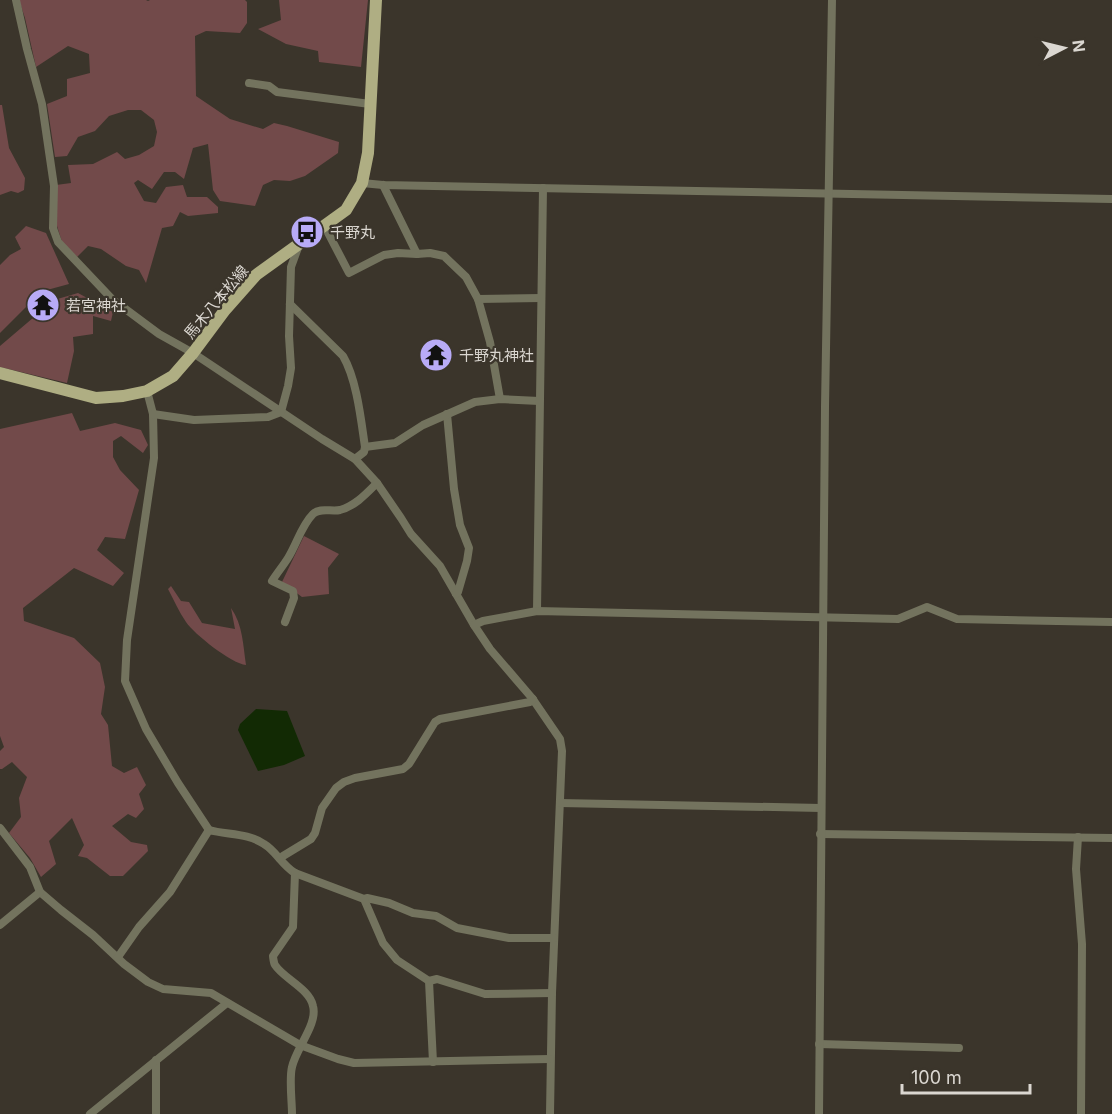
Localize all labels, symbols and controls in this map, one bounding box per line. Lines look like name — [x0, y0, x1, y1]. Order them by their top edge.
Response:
north arrow — [1034, 18, 1094, 78]
text: N — [1068, 39, 1090, 53]
bus stop icon: 千野丸 — [289, 214, 325, 250]
place label: 千野丸 — [330, 223, 375, 242]
street label: 馬木八本松線 — [180, 261, 252, 343]
temple icon: 若宮神社 — [25, 287, 61, 323]
place label: 若宮神社 — [66, 296, 126, 315]
temple icon: 千野丸神社 — [418, 337, 454, 373]
place label: 千野丸神社 — [459, 346, 534, 365]
scale bar — [902, 1057, 1030, 1095]
text: 100 m — [911, 1067, 962, 1088]

